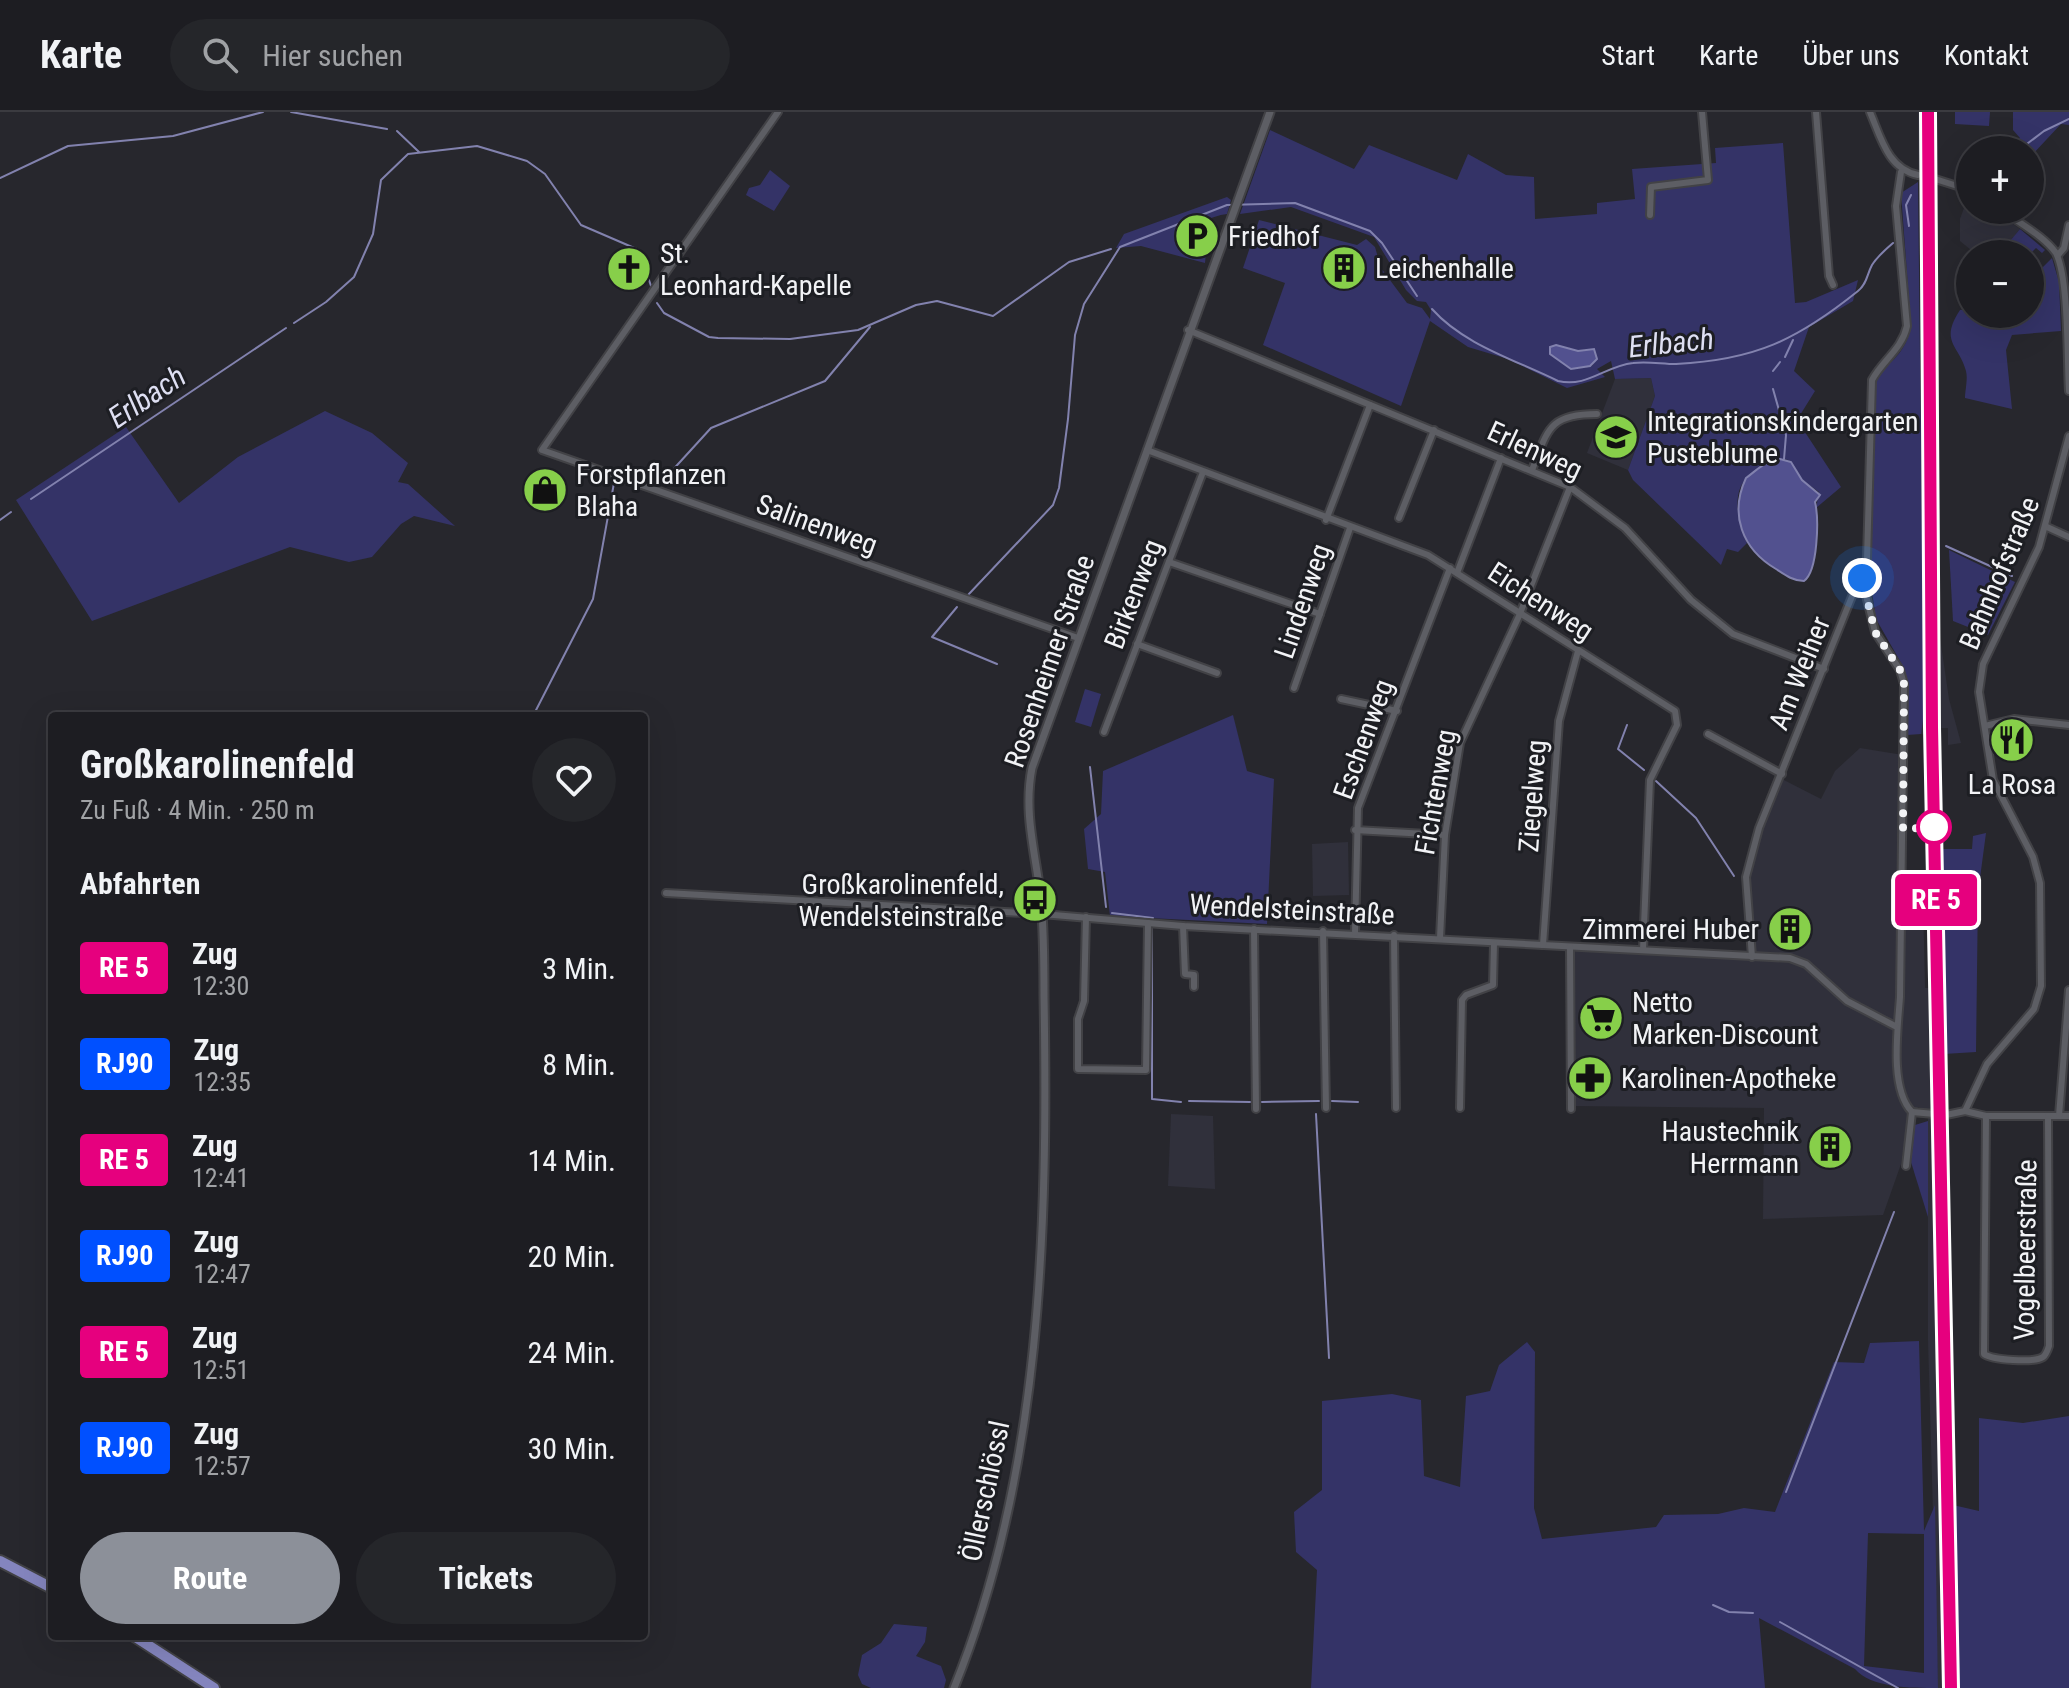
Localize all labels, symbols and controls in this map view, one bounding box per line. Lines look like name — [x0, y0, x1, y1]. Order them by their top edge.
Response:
search box — [170, 19, 730, 91]
text: Karte — [40, 33, 122, 77]
icon: search — [198, 33, 242, 77]
text: Hier suchen — [262, 38, 403, 73]
text: Start — [1601, 39, 1655, 72]
text: Karte — [1699, 39, 1758, 72]
text: Über uns — [1802, 39, 1900, 72]
text: Kontakt — [1944, 39, 2029, 72]
map controls — [1956, 136, 2044, 328]
button: + — [1956, 136, 2044, 224]
parking icon: Friedhof — [1173, 212, 1221, 260]
place label: Friedhof — [1228, 220, 1320, 253]
place label: St. Leonhard-Kapelle — [660, 237, 852, 302]
button: − — [1956, 240, 2044, 328]
building icon: Leichenhalle — [1320, 244, 1368, 292]
church icon: St. Leonhard-Kapelle — [605, 245, 653, 293]
place label: Leichenhalle — [1375, 252, 1514, 285]
water label: Erlbach — [1626, 321, 1715, 364]
water label: Erlbach — [101, 358, 192, 435]
place label: Integrationskindergarten Pusteblume — [1647, 405, 1919, 470]
school or university icon: Integrationskindergarten Pusteblume — [1592, 413, 1640, 461]
street label: Erlenweg — [1482, 414, 1587, 487]
place label: Forstpflanzen Blaha — [576, 458, 727, 523]
shop icon: Forstpflanzen Blaha — [521, 466, 569, 514]
street label: Salinenweg — [752, 487, 882, 562]
street label: Bahnhofstraße — [1953, 492, 2046, 654]
street label: Birkenweg — [1098, 535, 1169, 653]
street label: Lindenweg — [1267, 540, 1337, 663]
street label: Rosenheimer Straße — [998, 551, 1101, 772]
street label: Eichenweg — [1482, 555, 1599, 648]
your location — [1842, 558, 1882, 598]
street label: Am Weiher — [1762, 612, 1837, 735]
street label: Eschenweg — [1327, 675, 1400, 804]
restaurant icon: La Rosa — [1988, 716, 2036, 764]
street label: Fichtenweg — [1408, 727, 1463, 857]
button: heart — [532, 738, 616, 822]
street label: Ziegelweg — [1512, 739, 1553, 853]
text: Großkarolinenfeld — [80, 743, 355, 787]
place label: La Rosa — [1968, 768, 2056, 801]
text: Zu Fuß · 4 Min. · 250 m — [80, 795, 315, 825]
unlabelled marker — [1917, 810, 1951, 844]
text: Abfahrten — [80, 866, 200, 901]
place label: Großkarolinenfeld, Wendelsteinstraße — [799, 868, 1004, 933]
line badge: RE 5 — [1880, 874, 1992, 926]
bus stop icon: Großkarolinenfeld, Wendelsteinstraße — [1011, 876, 1059, 924]
text: RE 5 — [1911, 883, 1961, 916]
street label: Wendelsteinstraße — [1189, 888, 1395, 931]
building icon: Zimmerei Huber — [1766, 905, 1814, 953]
place label: Zimmerei Huber — [1582, 913, 1759, 946]
text: Zug — [192, 936, 237, 971]
text: RE 5 — [99, 951, 149, 984]
text: 3 Min. — [542, 951, 616, 986]
text: 12:30 — [192, 971, 249, 1001]
place label: Netto Marken-Discount — [1632, 986, 1819, 1051]
supermarket icon: Netto Marken-Discount — [1577, 994, 1625, 1042]
text: Zug — [194, 1032, 239, 1067]
text: RJ90 — [96, 1047, 154, 1080]
text: 8 Min. — [542, 1047, 616, 1082]
pharmacy icon: Karolinen-Apotheke — [1566, 1054, 1614, 1102]
place label: Karolinen-Apotheke — [1621, 1062, 1836, 1095]
text: 12:35 — [194, 1067, 251, 1097]
place label: Haustechnik Herrmann — [1661, 1115, 1799, 1180]
building icon: Haustechnik Herrmann — [1806, 1123, 1854, 1171]
text: Zug — [192, 1128, 237, 1163]
text: RE 5 — [99, 1143, 149, 1176]
text: 14 Min. — [528, 1143, 616, 1178]
street label: Vogelbeerstraße — [2007, 1159, 2044, 1341]
text: 12:41 — [192, 1163, 249, 1193]
text: Zug — [194, 1224, 239, 1259]
text: RJ90 — [96, 1239, 154, 1272]
text: 20 Min. — [528, 1239, 616, 1274]
text: 12:47 — [194, 1259, 251, 1289]
text: Zug — [192, 1320, 237, 1355]
text: RE 5 — [99, 1335, 149, 1368]
text: 24 Min. — [528, 1335, 616, 1370]
text: 12:51 — [192, 1355, 249, 1385]
text: Zug — [194, 1416, 239, 1451]
street label: Öllerschlössl — [954, 1418, 1016, 1564]
text: RJ90 — [96, 1431, 154, 1464]
text: 30 Min. — [528, 1431, 616, 1466]
text: 12:57 — [194, 1451, 251, 1481]
button: Route — [80, 1532, 340, 1624]
button: Tickets — [356, 1532, 616, 1624]

